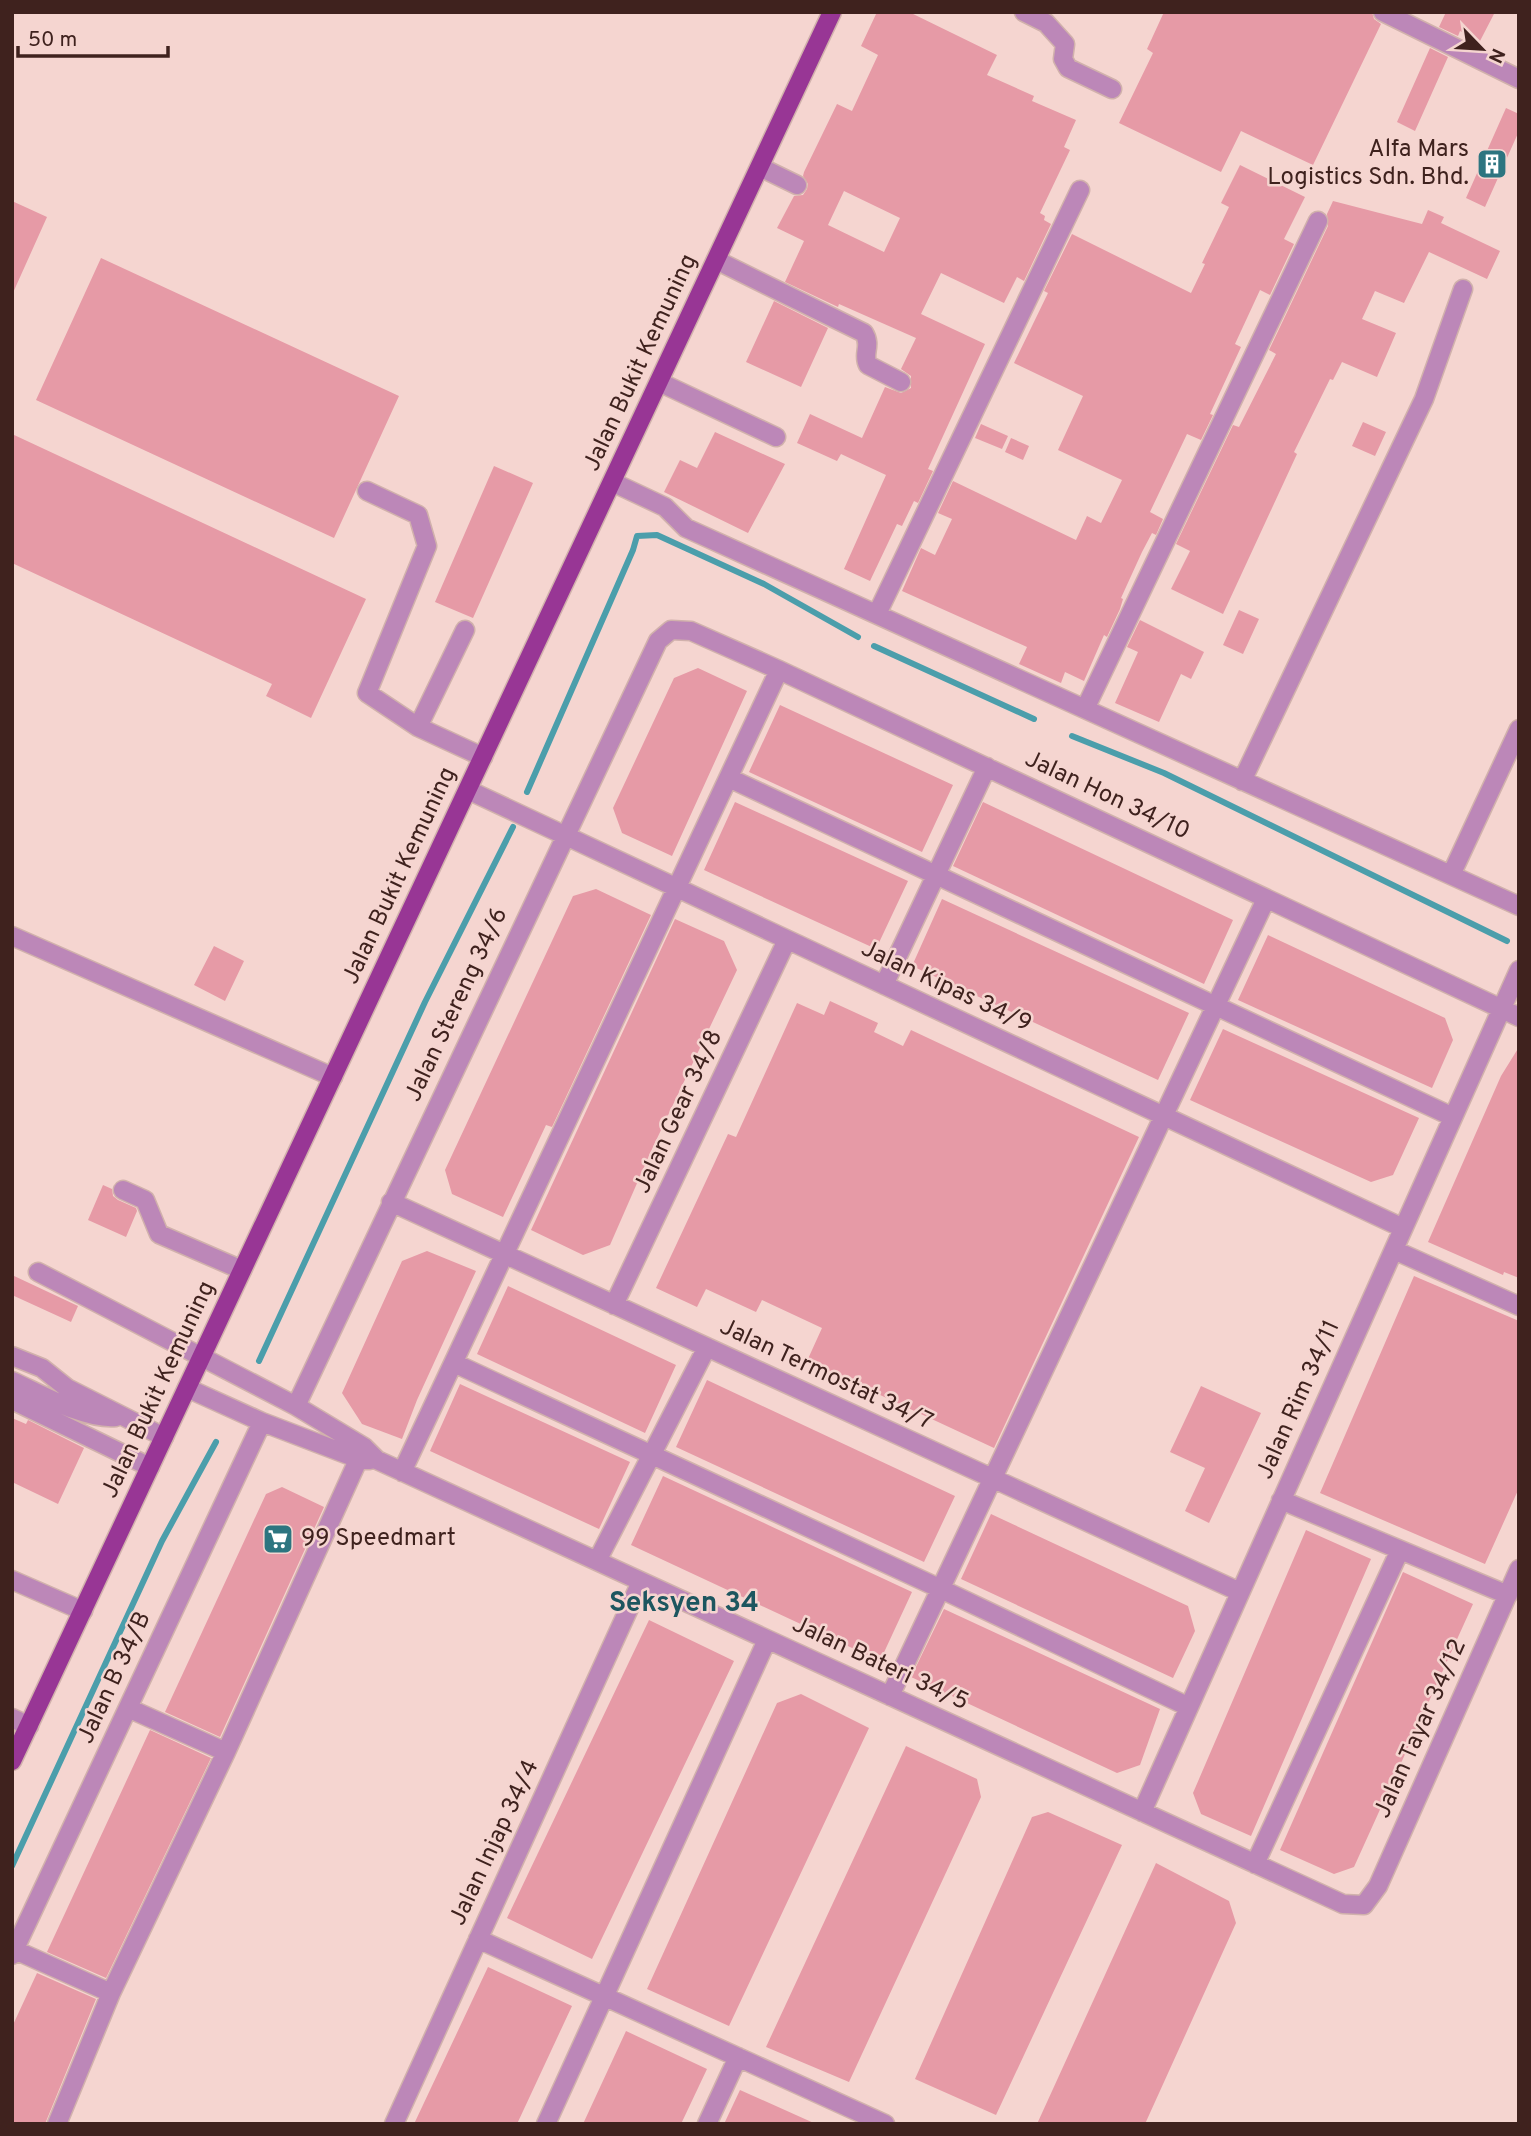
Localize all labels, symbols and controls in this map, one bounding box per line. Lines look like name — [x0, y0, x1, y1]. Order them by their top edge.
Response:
scale bar — [18, 14, 168, 58]
north arrow — [1447, 14, 1517, 84]
text: 50 m — [28, 27, 77, 54]
text: N — [1482, 44, 1509, 67]
place label: Alfa Mars Logistics Sdn. Bhd. — [1267, 135, 1469, 193]
building icon: Alfa Mars Logistics Sdn. Bhd. — [1475, 147, 1509, 181]
street label: Jalan Bukit Kemuning — [577, 250, 705, 476]
street label: Jalan Hon 34/10 — [1020, 745, 1194, 847]
street label: Jalan Bukit Kemuning — [336, 763, 464, 989]
street label: Jalan Stereng 34/6 — [399, 903, 515, 1107]
street label: Jalan Kipas 34/9 — [856, 934, 1036, 1040]
street label: Jalan Gear 34/8 — [628, 1025, 730, 1199]
street label: Jalan Bukit Kemuning — [95, 1277, 223, 1503]
street label: Jalan Termostat 34/7 — [714, 1312, 938, 1438]
street label: Jalan Rim 34/11 — [1250, 1316, 1348, 1484]
supermarket icon: 99 Speedmart — [261, 1522, 295, 1556]
place label: 99 Speedmart — [301, 1524, 456, 1554]
district label: Seksyen 34 — [609, 1586, 759, 1622]
street label: Jalan B 34/B — [71, 1607, 159, 1749]
street label: Jalan Bateri 34/5 — [787, 1610, 973, 1718]
street label: Jalan Tayar 34/12 — [1368, 1635, 1474, 1823]
street label: Jalan Injap 34/4 — [444, 1755, 546, 1931]

